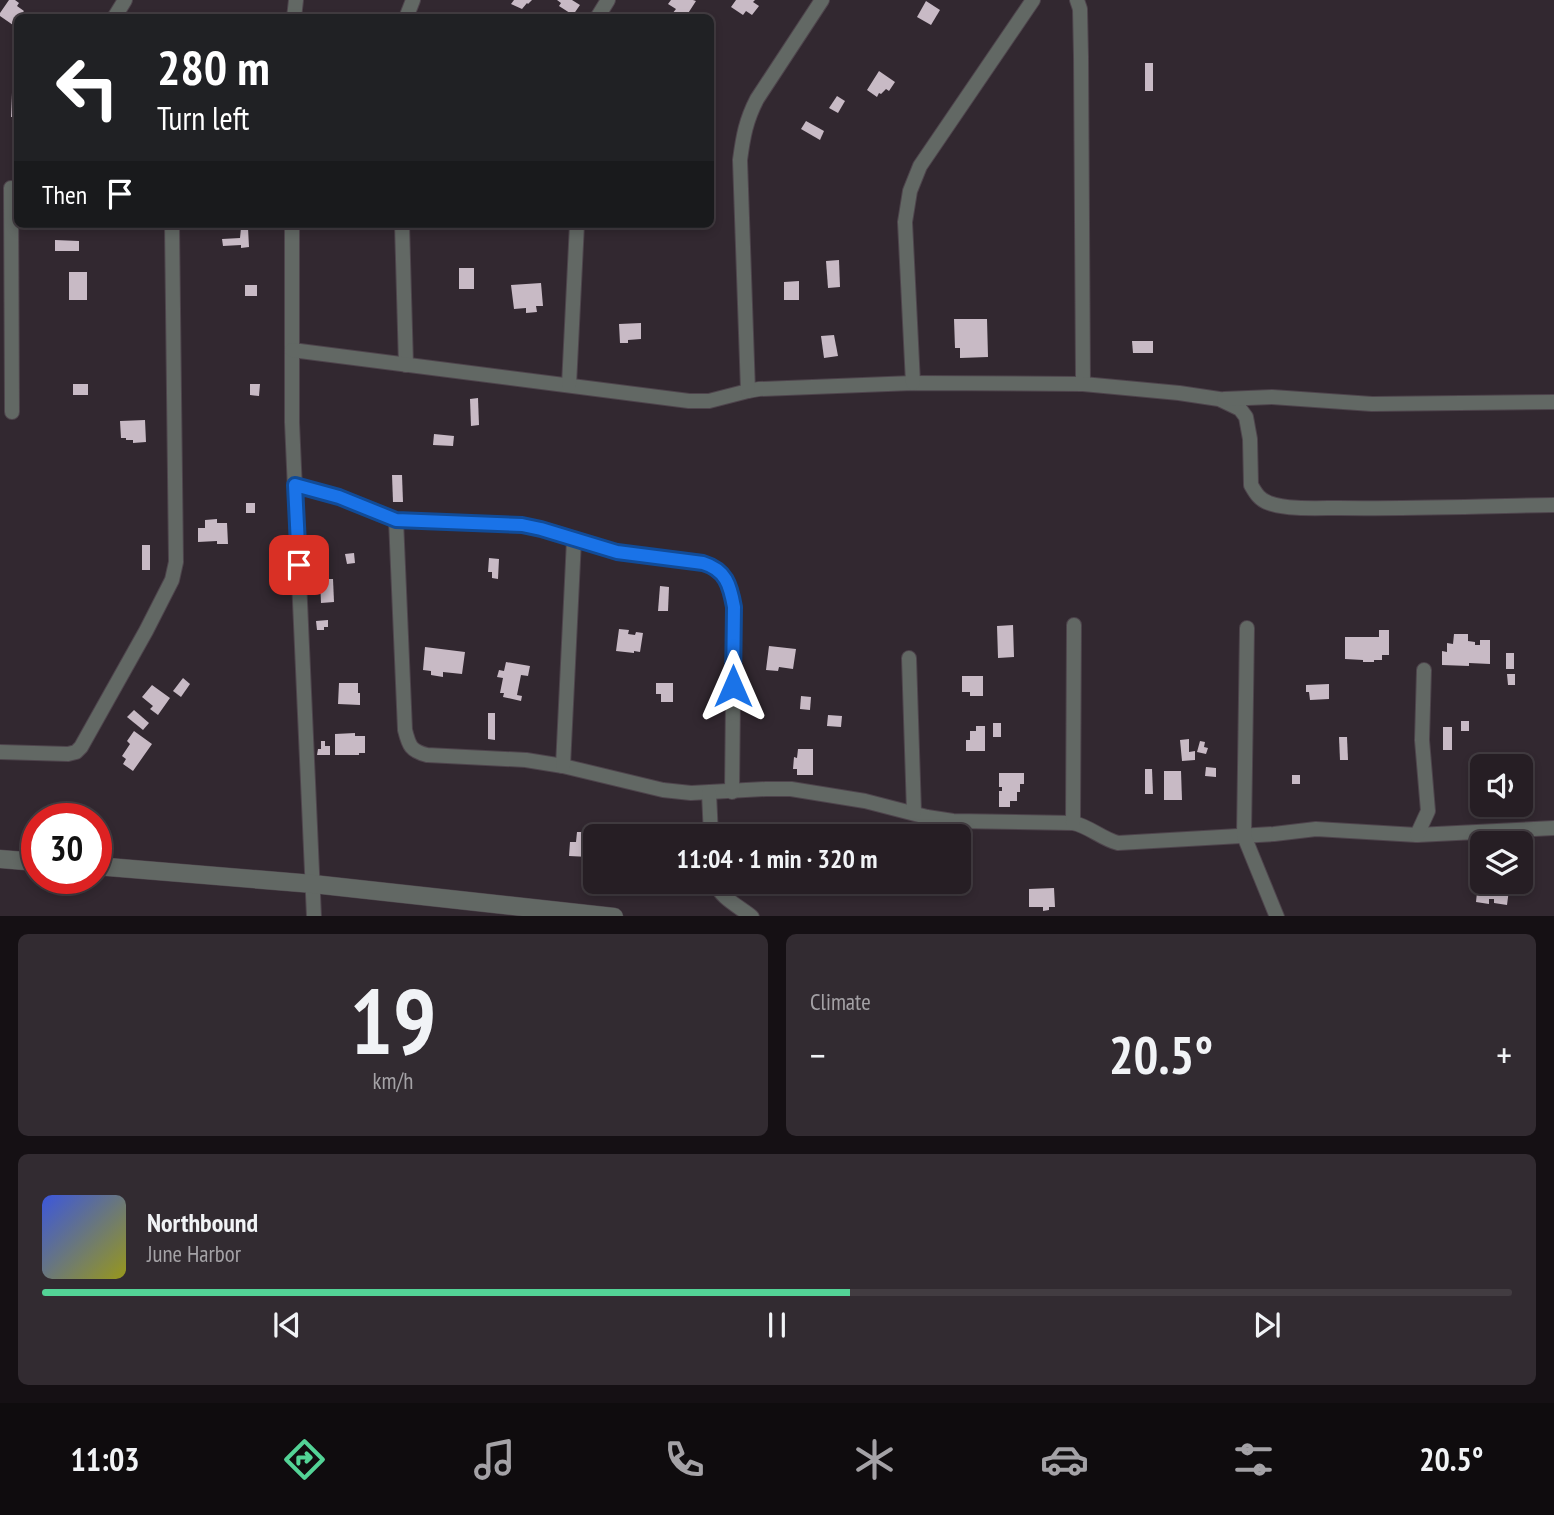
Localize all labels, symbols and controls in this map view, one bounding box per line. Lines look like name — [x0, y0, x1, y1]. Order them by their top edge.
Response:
text: 280 m — [157, 35, 270, 99]
icon: left — [42, 42, 133, 133]
text: Turn left — [157, 97, 249, 139]
icon: arrive — [101, 175, 139, 213]
text: Then — [42, 178, 87, 211]
pin — [269, 535, 329, 595]
icon: arrive — [280, 546, 318, 584]
position arrow — [696, 649, 770, 723]
map controls — [1470, 754, 1533, 894]
button: sound — [1470, 754, 1533, 817]
speed limit sign: 30 — [21, 803, 112, 894]
button: layers — [1470, 831, 1533, 894]
text: 11:04 · 1 min · 320 m — [677, 842, 877, 875]
text: 19 — [350, 961, 437, 1079]
text: Climate — [810, 987, 871, 1016]
text: 20.5° — [1109, 1021, 1213, 1088]
text: − — [810, 1030, 826, 1079]
text: + — [1496, 1030, 1512, 1079]
text: km/h — [373, 1066, 413, 1095]
text: Northbound — [147, 1206, 258, 1239]
text: June Harbor — [147, 1239, 241, 1268]
icon: previous — [268, 1306, 306, 1344]
icon: pause — [758, 1306, 796, 1344]
icon: next — [1248, 1306, 1286, 1344]
icon: directions — [280, 1435, 329, 1484]
icon: music — [470, 1435, 519, 1484]
icon: phone — [660, 1435, 709, 1484]
icon: climate — [850, 1435, 899, 1484]
icon: car — [1040, 1435, 1089, 1484]
icon: filters — [1229, 1435, 1278, 1484]
text: 11:03 — [70, 1438, 140, 1480]
text: 20.5° — [1419, 1438, 1484, 1480]

